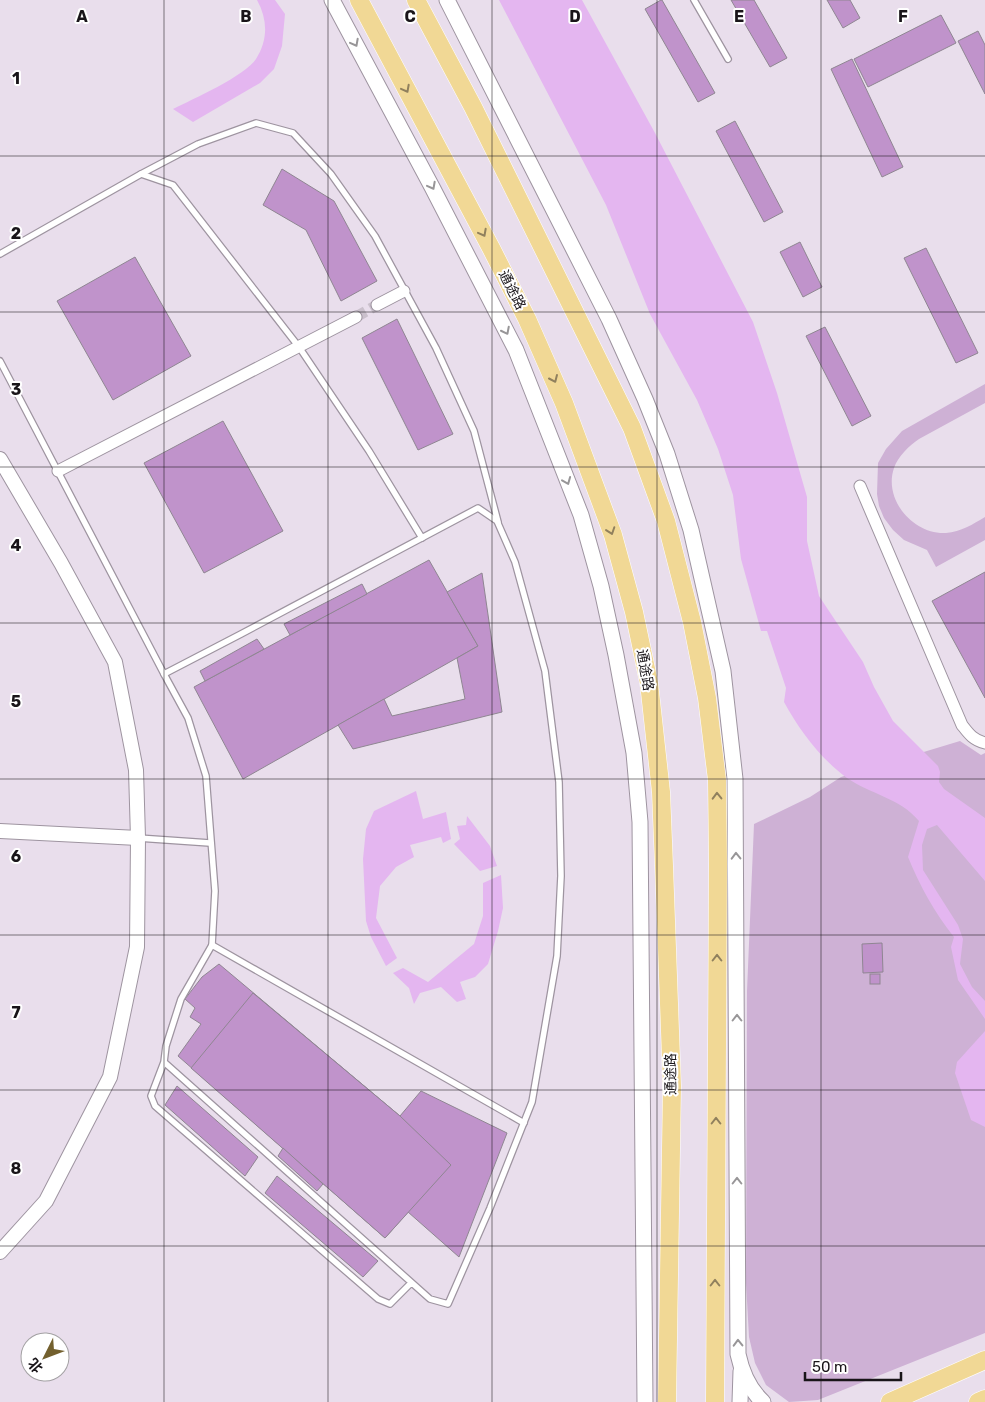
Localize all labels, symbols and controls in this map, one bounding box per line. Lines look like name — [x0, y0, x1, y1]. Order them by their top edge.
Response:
text: A — [76, 7, 88, 26]
text: B — [240, 7, 252, 26]
text: C — [404, 7, 416, 26]
text: D — [569, 7, 581, 26]
text: E — [734, 7, 744, 26]
text: F — [898, 7, 908, 26]
one-way arrow — [349, 38, 359, 47]
text: 1 — [12, 69, 20, 88]
one-way arrow — [400, 84, 410, 93]
one-way arrow — [426, 181, 436, 190]
text: 2 — [11, 224, 21, 243]
one-way arrow — [477, 227, 487, 236]
street label: 通途路 — [495, 267, 529, 313]
one-way arrow — [500, 326, 510, 335]
one-way arrow — [547, 374, 558, 383]
text: 3 — [11, 380, 21, 399]
one-way arrow — [561, 476, 572, 485]
one-way arrow — [606, 526, 616, 534]
text: 4 — [11, 536, 22, 555]
street label: 通途路 — [633, 648, 657, 692]
text: 5 — [11, 692, 21, 711]
one-way arrow — [712, 792, 722, 800]
text: 6 — [11, 847, 21, 866]
one-way arrow — [731, 852, 741, 860]
one-way arrow — [712, 954, 722, 962]
text: 7 — [11, 1003, 21, 1022]
one-way arrow — [732, 1014, 742, 1022]
street label: 通途路 — [662, 1053, 680, 1095]
one-way arrow — [711, 1117, 721, 1124]
text: 8 — [11, 1159, 22, 1178]
one-way arrow — [732, 1177, 742, 1184]
one-way arrow — [710, 1279, 721, 1287]
north arrow — [20, 1332, 70, 1382]
one-way arrow — [733, 1339, 743, 1347]
scale bar — [805, 1350, 901, 1382]
text: 北 — [25, 1354, 47, 1376]
text: 50 m — [812, 1358, 847, 1376]

